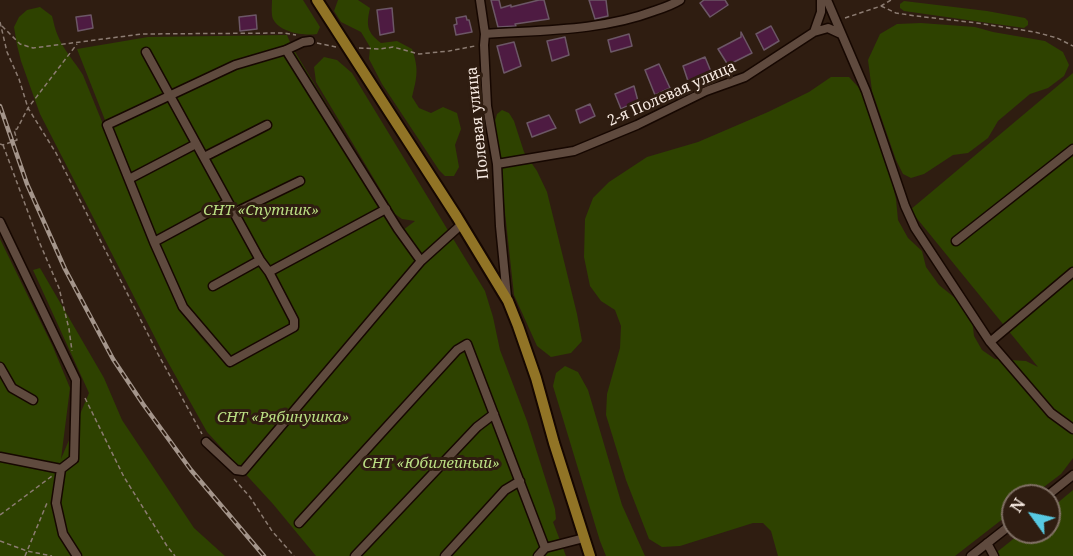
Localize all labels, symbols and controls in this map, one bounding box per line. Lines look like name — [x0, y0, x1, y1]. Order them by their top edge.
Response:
street label: 2-я Полевая улица — [605, 58, 739, 130]
street label: Полевая улица — [463, 66, 493, 180]
park label: СНТ «Спутник» — [203, 202, 319, 220]
park label: СНТ «Рябинушка» — [217, 409, 349, 427]
park label: СНТ «Юбилейный» — [362, 455, 500, 473]
north arrow — [1001, 484, 1061, 544]
text: N — [1005, 494, 1030, 517]

